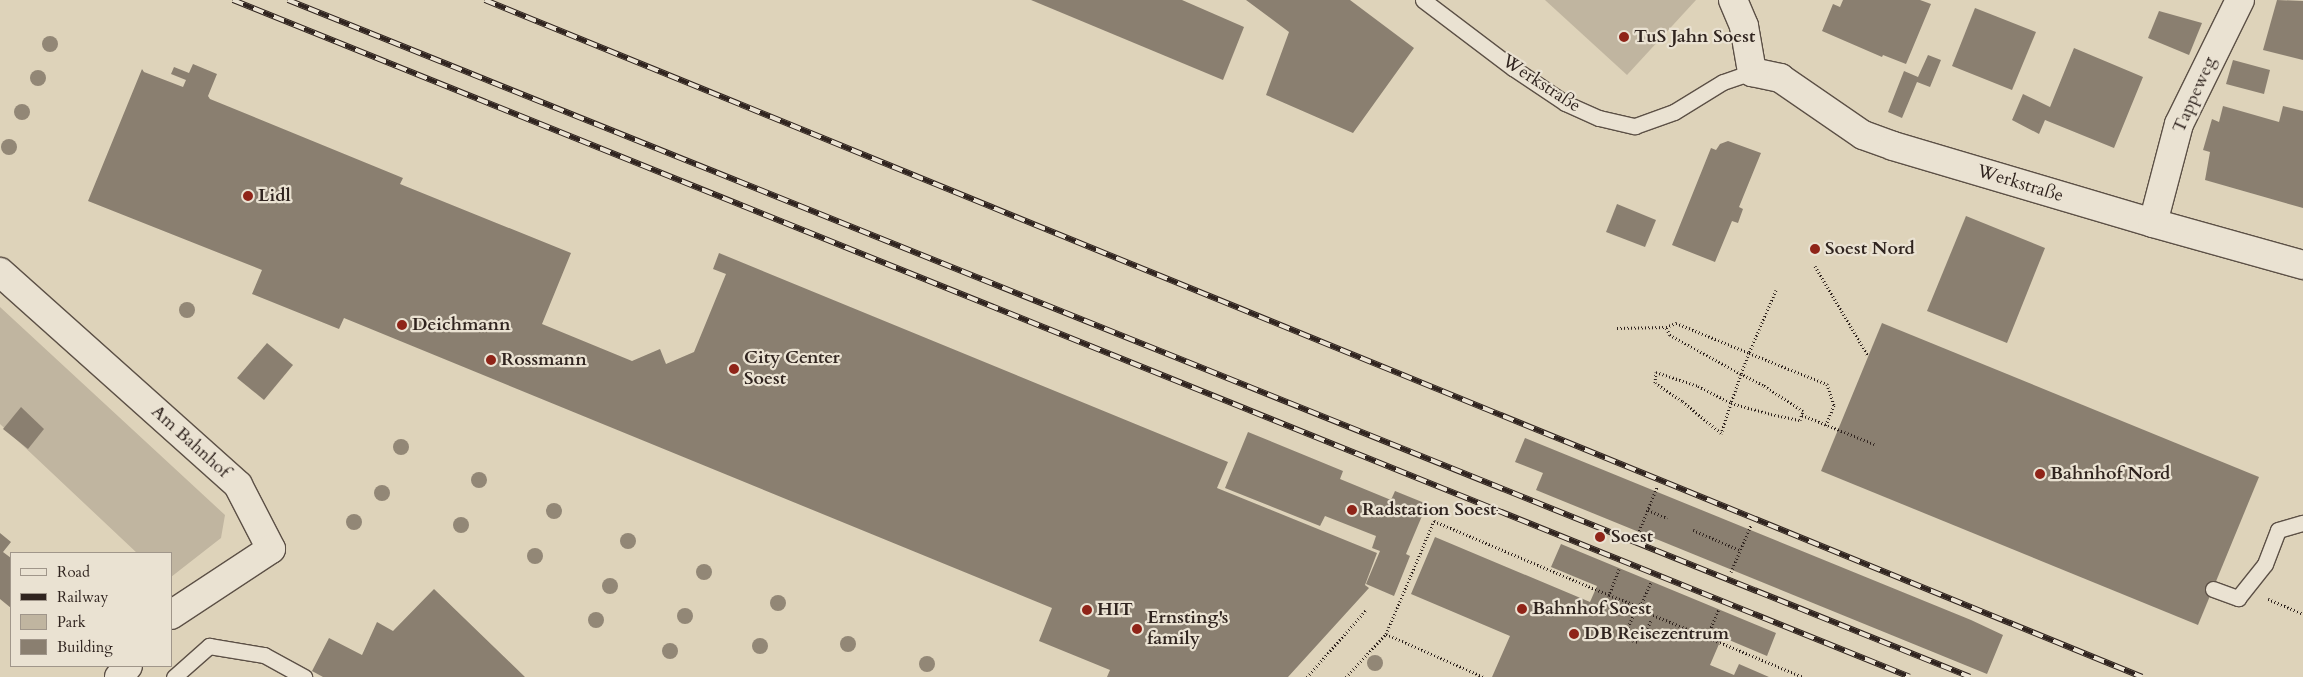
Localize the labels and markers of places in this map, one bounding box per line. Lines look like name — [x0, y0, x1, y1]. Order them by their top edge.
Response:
place label: TuS Jahn Soest — [1634, 26, 1755, 48]
marker: TuS Jahn Soest — [1618, 31, 1630, 43]
place label: Lidl — [258, 185, 291, 207]
marker: Lidl — [242, 190, 254, 202]
place label: Soest Nord — [1825, 238, 1915, 260]
marker: Soest Nord — [1809, 243, 1821, 255]
place label: Deichmann — [412, 314, 511, 336]
marker: Deichmann — [396, 319, 408, 331]
place label: City Center Soest — [744, 348, 840, 390]
place label: Rossmann — [501, 349, 587, 371]
marker: Rossmann — [485, 354, 497, 366]
marker: City Center Soest — [728, 363, 740, 375]
place label: Bahnhof Nord — [2050, 463, 2170, 485]
marker: Bahnhof Nord — [2034, 468, 2046, 480]
place label: Radstation Soest — [1362, 499, 1496, 521]
marker: Radstation Soest — [1346, 504, 1358, 516]
place label: Soest — [1611, 526, 1653, 548]
marker: Soest — [1593, 530, 1607, 544]
place label: Bahnhof Soest — [1532, 598, 1651, 620]
place label: HIT — [1097, 599, 1133, 621]
marker: Bahnhof Soest — [1516, 603, 1528, 615]
marker: HIT — [1081, 604, 1093, 616]
place label: Ernsting's family — [1147, 608, 1228, 650]
marker: Ernsting's family — [1131, 623, 1143, 635]
place label: DB Reisezentrum — [1584, 623, 1729, 645]
marker: DB Reisezentrum — [1568, 628, 1580, 640]

